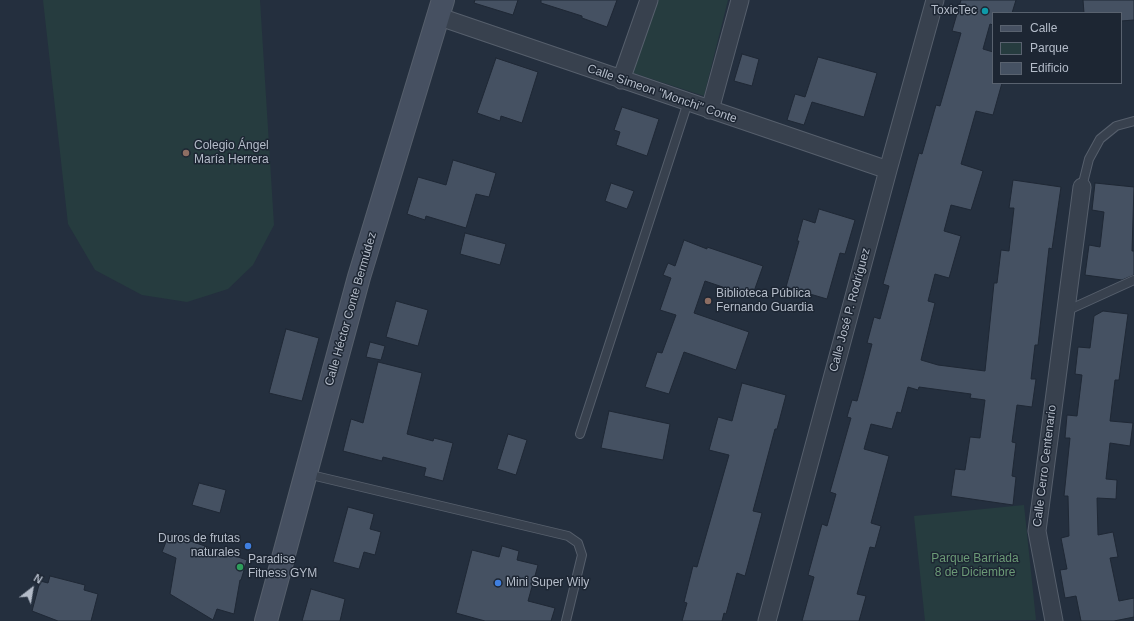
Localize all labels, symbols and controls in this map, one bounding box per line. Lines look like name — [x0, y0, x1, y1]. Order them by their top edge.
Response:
place label: ToxicTec — [931, 4, 977, 18]
marker: ToxicTec — [980, 6, 990, 16]
legend — [992, 12, 1122, 84]
text: Calle — [1030, 21, 1057, 35]
text: Parque — [1030, 41, 1069, 55]
text: Edificio — [1030, 61, 1069, 75]
street label: Calle Simeon "Monchi" Conte — [585, 62, 739, 126]
place label: Colegio Ángel María Herrera — [194, 139, 269, 167]
marker: Colegio Ángel María Herrera — [181, 148, 191, 158]
street label: Calle Héctor Conte Bermúdez — [322, 230, 380, 388]
street label: Calle José P. Rodríguez — [827, 246, 873, 374]
place label: Biblioteca Pública Fernando Guardia — [716, 287, 813, 315]
marker: Biblioteca Pública Fernando Guardia — [703, 296, 713, 306]
street label: Calle Cerro Centenario — [1030, 404, 1060, 528]
place label: Duros de frutas naturales — [158, 532, 240, 560]
marker: Duros de frutas naturales — [243, 541, 253, 551]
park label: Parque Barriada 8 de Diciembre — [931, 552, 1019, 580]
place label: Paradise Fitness GYM — [248, 553, 317, 581]
marker: Paradise Fitness GYM — [235, 562, 245, 572]
north arrow — [12, 569, 52, 609]
text: N — [32, 572, 45, 586]
place label: Mini Super Wily — [506, 576, 589, 590]
marker: Mini Super Wily — [493, 578, 503, 588]

